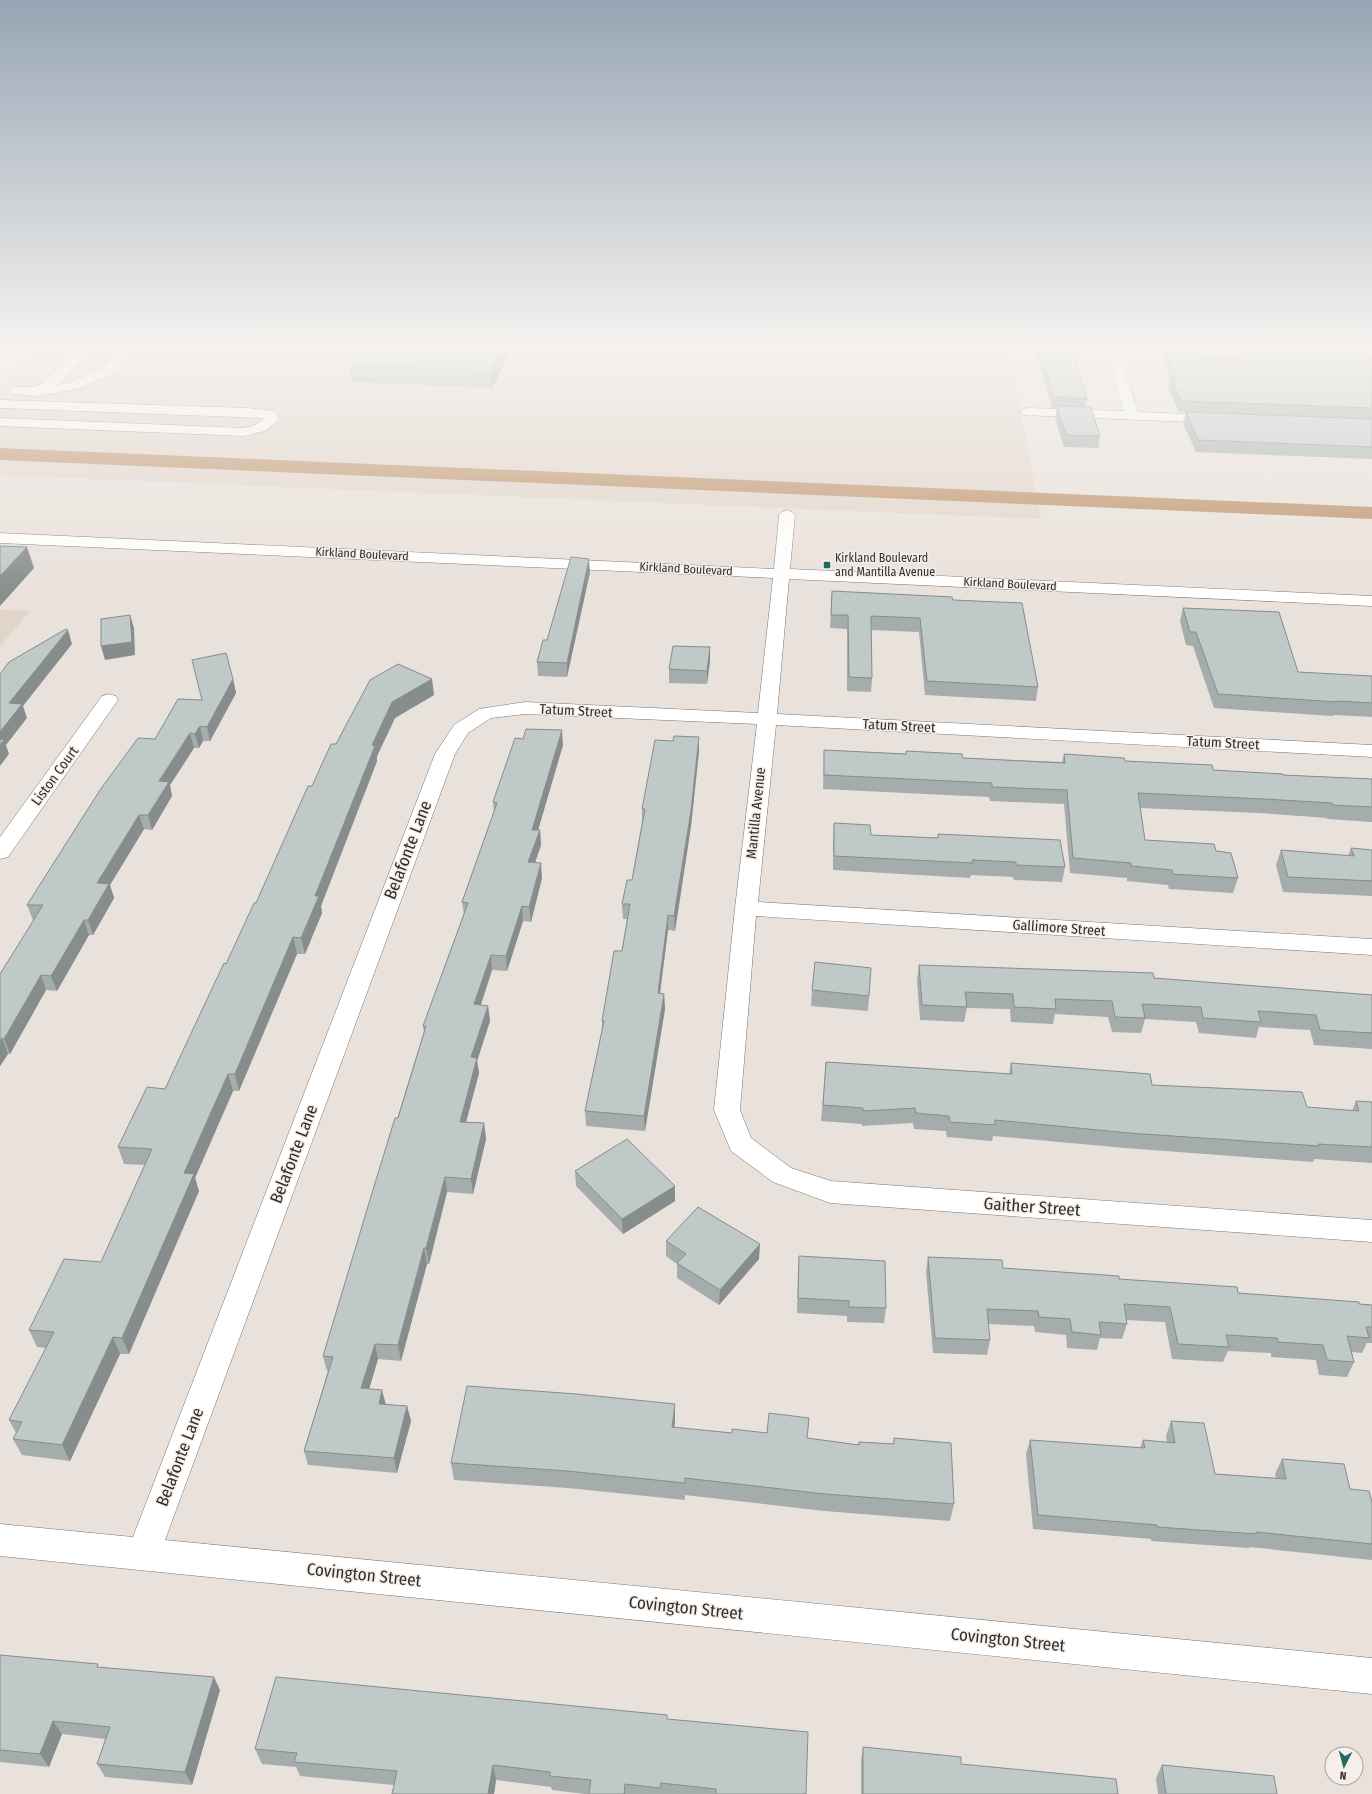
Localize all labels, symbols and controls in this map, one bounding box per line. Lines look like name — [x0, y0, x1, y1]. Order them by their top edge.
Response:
street label: Kirkland Boulevard — [315, 545, 409, 563]
place label: Kirkland Boulevard and Mantilla Avenue — [835, 551, 935, 579]
street label: Kirkland Boulevard — [639, 560, 733, 578]
marker: Kirkland Boulevard and Mantilla Avenue — [822, 560, 832, 570]
street label: Kirkland Boulevard — [963, 575, 1057, 593]
street label: Tatum Street — [539, 701, 613, 721]
street label: Tatum Street — [862, 716, 936, 736]
street label: Tatum Street — [1186, 733, 1260, 753]
street label: Liston Court — [28, 743, 82, 809]
street label: Mantilla Avenue — [743, 766, 769, 860]
street label: Belafonte Lane — [380, 798, 436, 902]
street label: Gallimore Street — [1012, 916, 1106, 940]
street label: Belafonte Lane — [266, 1102, 322, 1206]
street label: Gaither Street — [983, 1193, 1082, 1221]
street label: Belafonte Lane — [152, 1405, 208, 1509]
street label: Covington Street — [306, 1559, 423, 1591]
street label: Covington Street — [628, 1592, 745, 1624]
street label: Covington Street — [950, 1624, 1067, 1656]
north arrow — [1324, 1746, 1364, 1786]
text: N — [1339, 1769, 1347, 1782]

